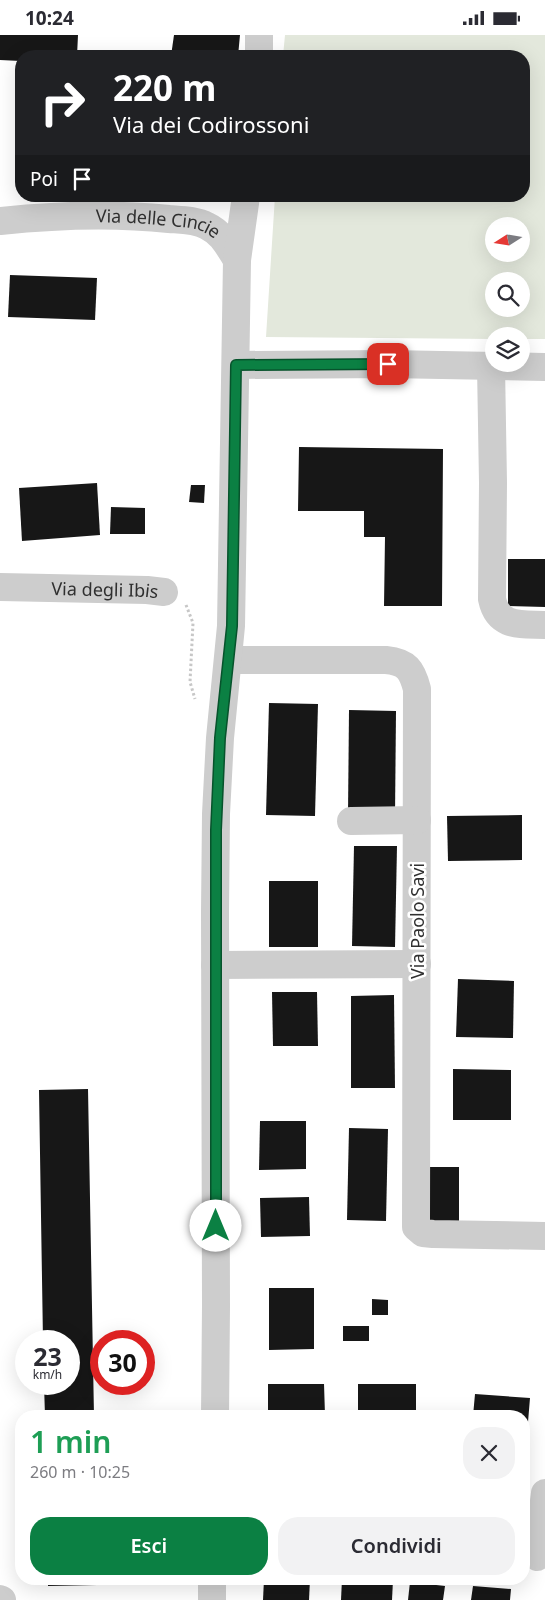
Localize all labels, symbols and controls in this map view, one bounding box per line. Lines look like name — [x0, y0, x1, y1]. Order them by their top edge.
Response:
text: 10:24 — [25, 5, 74, 31]
text: 220 m — [113, 64, 216, 111]
icon: right — [30, 70, 95, 135]
text: Via dei Codirossoni — [113, 109, 309, 139]
icon: arrive — [68, 165, 96, 193]
text: Poi — [30, 166, 58, 192]
street label: Via delle Cincie — [96, 203, 226, 243]
north arrow — [485, 217, 530, 263]
map controls — [485, 217, 530, 372]
button: search — [485, 272, 530, 317]
button: layers — [485, 327, 530, 372]
pin — [367, 343, 409, 385]
icon: arrive — [374, 350, 402, 378]
street label: Via degli Ibis — [51, 576, 160, 603]
street label: Via Paolo Savi — [405, 863, 429, 979]
position arrow — [189, 1199, 241, 1251]
speed limit sign: 30 — [90, 1330, 155, 1395]
text: 23 — [33, 1339, 62, 1373]
text: km/h — [33, 1366, 62, 1383]
text: 1 min — [30, 1421, 111, 1462]
button: close — [463, 1427, 515, 1479]
text: 260 m · 10:25 — [30, 1461, 130, 1483]
button: Esci — [30, 1517, 268, 1575]
button: Condividi — [278, 1517, 515, 1575]

